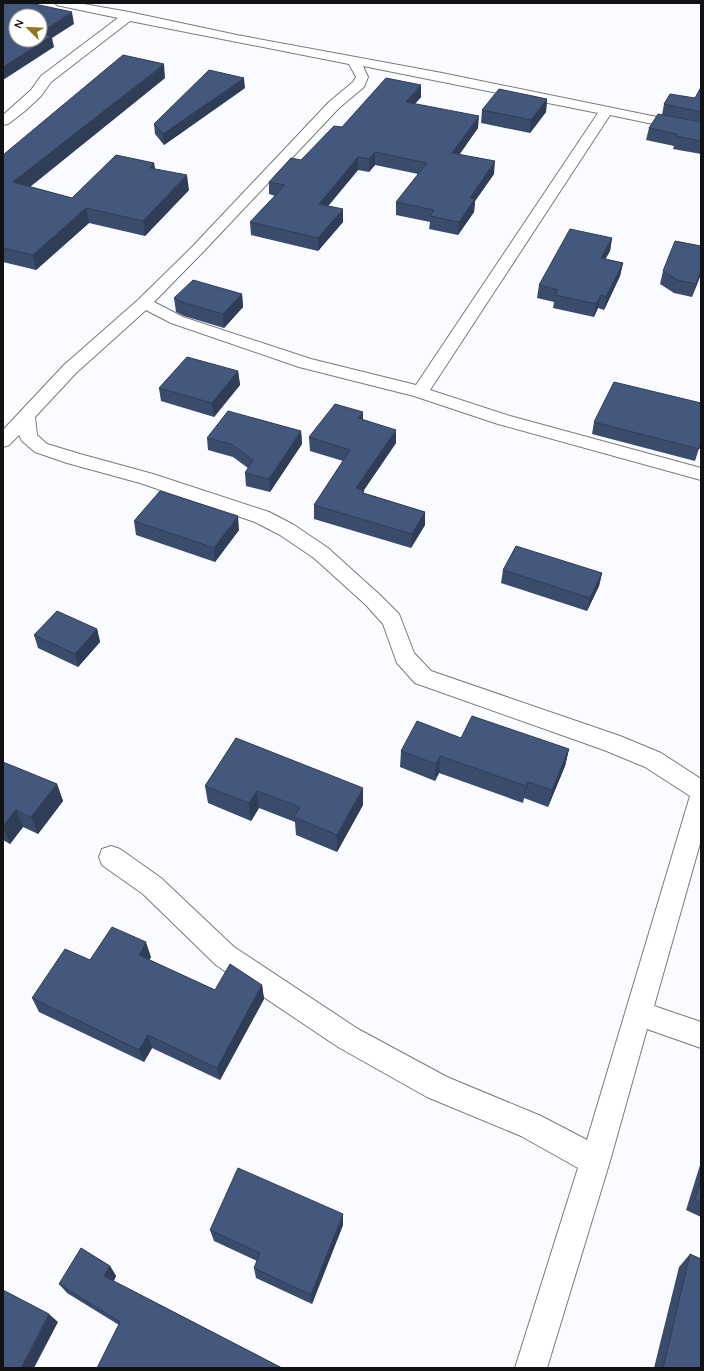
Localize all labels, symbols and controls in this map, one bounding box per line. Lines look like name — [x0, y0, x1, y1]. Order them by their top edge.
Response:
north arrow — [8, 8, 48, 48]
text: N — [11, 17, 27, 30]

